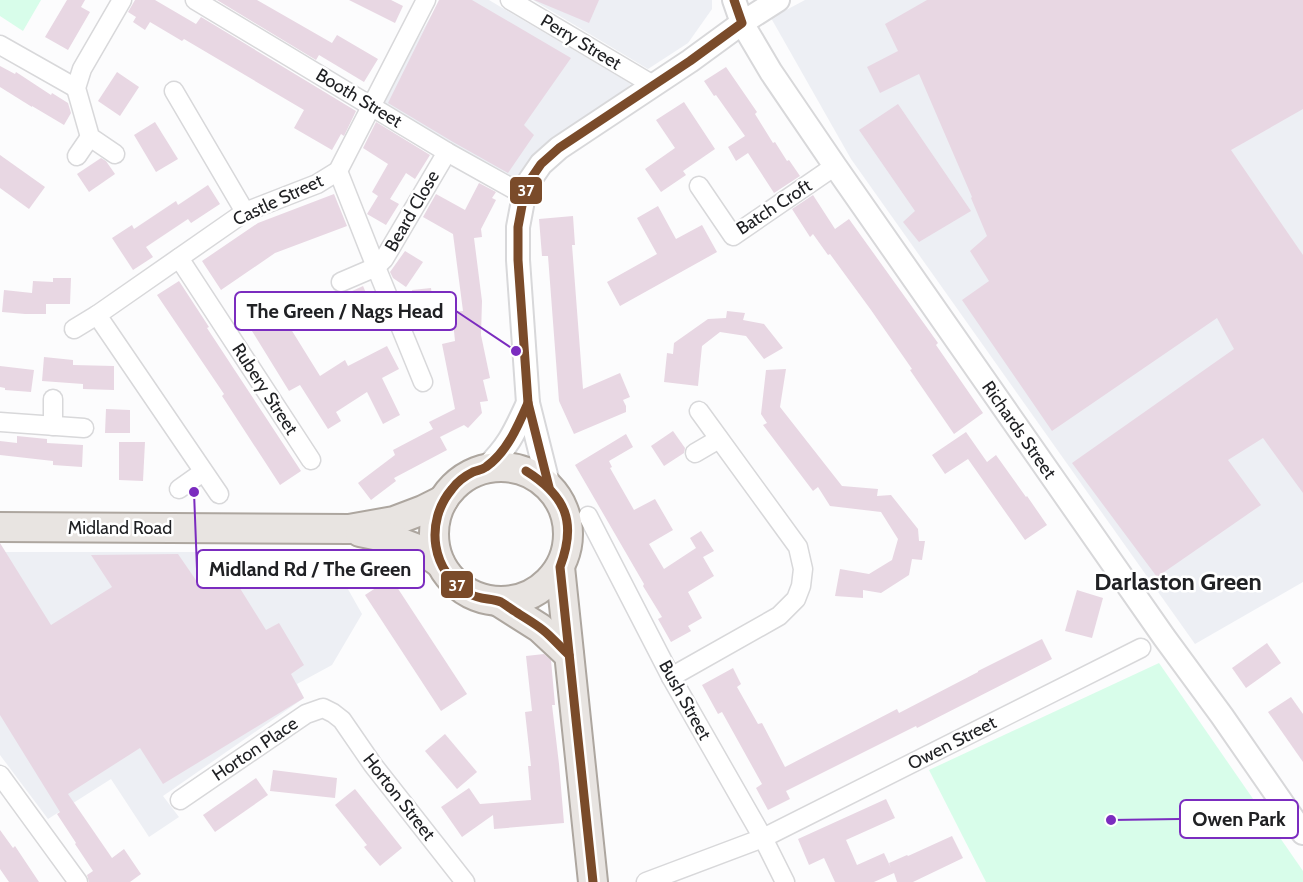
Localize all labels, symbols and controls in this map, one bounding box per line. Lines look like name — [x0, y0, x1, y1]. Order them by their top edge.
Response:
street label: Perry Street — [537, 9, 625, 75]
street label: Booth Street — [312, 64, 406, 132]
street label: Beard Close — [380, 167, 444, 255]
street label: Castle Street — [229, 170, 327, 230]
street label: Batch Croft — [732, 175, 816, 239]
line badge: 37 — [509, 176, 543, 205]
text: 37 — [518, 181, 535, 200]
callout: The Green / Nags Head — [235, 292, 456, 330]
text: The Green / Nags Head — [246, 299, 444, 323]
street label: Rubery Street — [227, 339, 303, 439]
street label: Richards Street — [977, 377, 1061, 483]
street label: Midland Road — [68, 517, 172, 539]
callout: Midland Rd / The Green — [197, 550, 424, 588]
text: Midland Rd / The Green — [209, 557, 411, 581]
district label: Darlaston Green — [1094, 567, 1262, 596]
line badge: 37 — [440, 570, 474, 599]
text: 37 — [449, 576, 466, 595]
street label: Bush Street — [654, 656, 716, 744]
street label: Owen Street — [904, 711, 1000, 775]
street label: Horton Place — [208, 712, 302, 786]
street label: Horton Street — [358, 749, 440, 845]
callout: Owen Park — [1180, 800, 1298, 838]
text: Owen Park — [1192, 807, 1286, 831]

